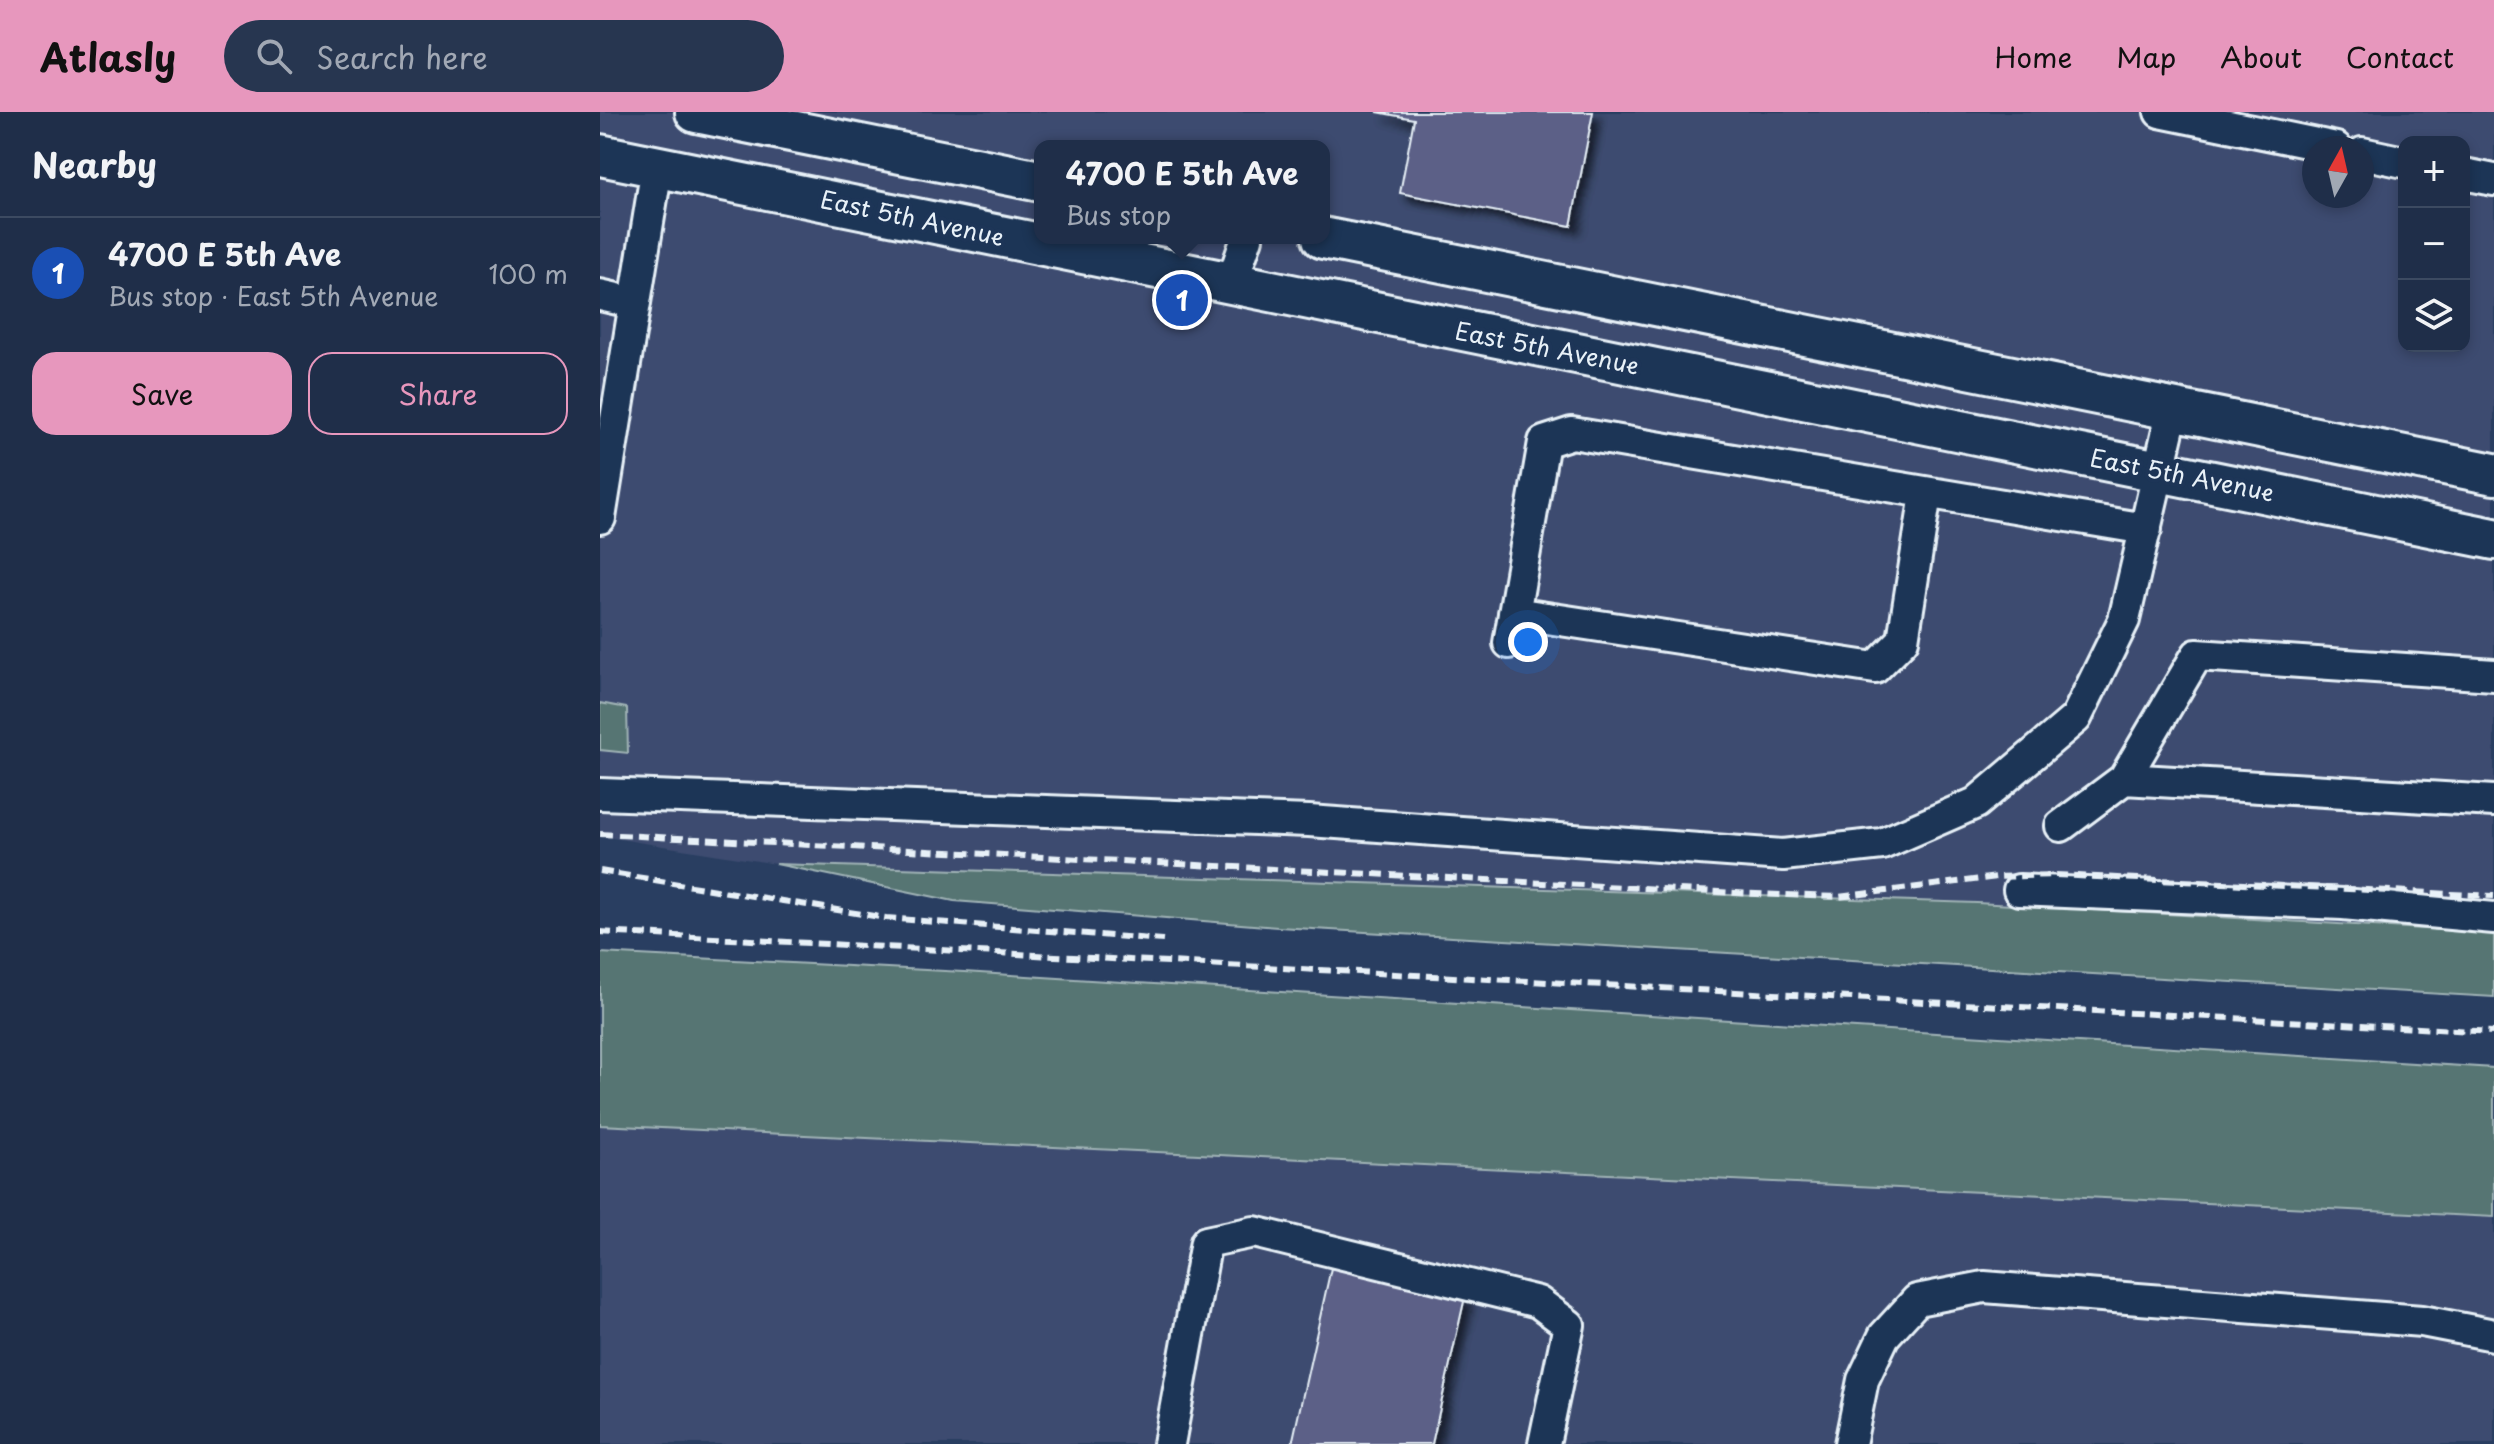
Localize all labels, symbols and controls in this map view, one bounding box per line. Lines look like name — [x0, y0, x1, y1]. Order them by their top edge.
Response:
search box — [224, 20, 784, 92]
text: Atlasly — [40, 28, 176, 85]
icon: search — [252, 34, 296, 78]
text: Search here — [316, 34, 488, 79]
text: Home — [1994, 35, 2072, 78]
text: Map — [2116, 35, 2176, 78]
text: About — [2220, 35, 2302, 78]
text: Contact — [2346, 35, 2454, 78]
north arrow — [2302, 136, 2374, 208]
map controls — [2398, 136, 2470, 352]
button: + — [2398, 136, 2470, 208]
text: Nearby — [32, 138, 157, 190]
popup — [1034, 140, 1330, 244]
text: 4700 E 5th Ave — [1065, 150, 1299, 195]
street label: East 5th Avenue — [817, 180, 1007, 254]
text: Bus stop — [1065, 195, 1171, 234]
button: − — [2398, 208, 2470, 280]
text: 4700 E 5th Ave — [108, 231, 341, 276]
text: 1 — [52, 254, 64, 293]
text: 100 m — [488, 254, 568, 293]
pin: 1 — [1156, 270, 1208, 330]
text: Bus stop · East 5th Avenue — [108, 276, 439, 315]
button: layers — [2398, 280, 2470, 352]
street label: East 5th Avenue — [1452, 312, 1642, 383]
button: Save — [32, 352, 292, 435]
button: Share — [308, 352, 568, 435]
street label: East 5th Avenue — [2087, 439, 2277, 510]
your location — [1508, 622, 1548, 662]

